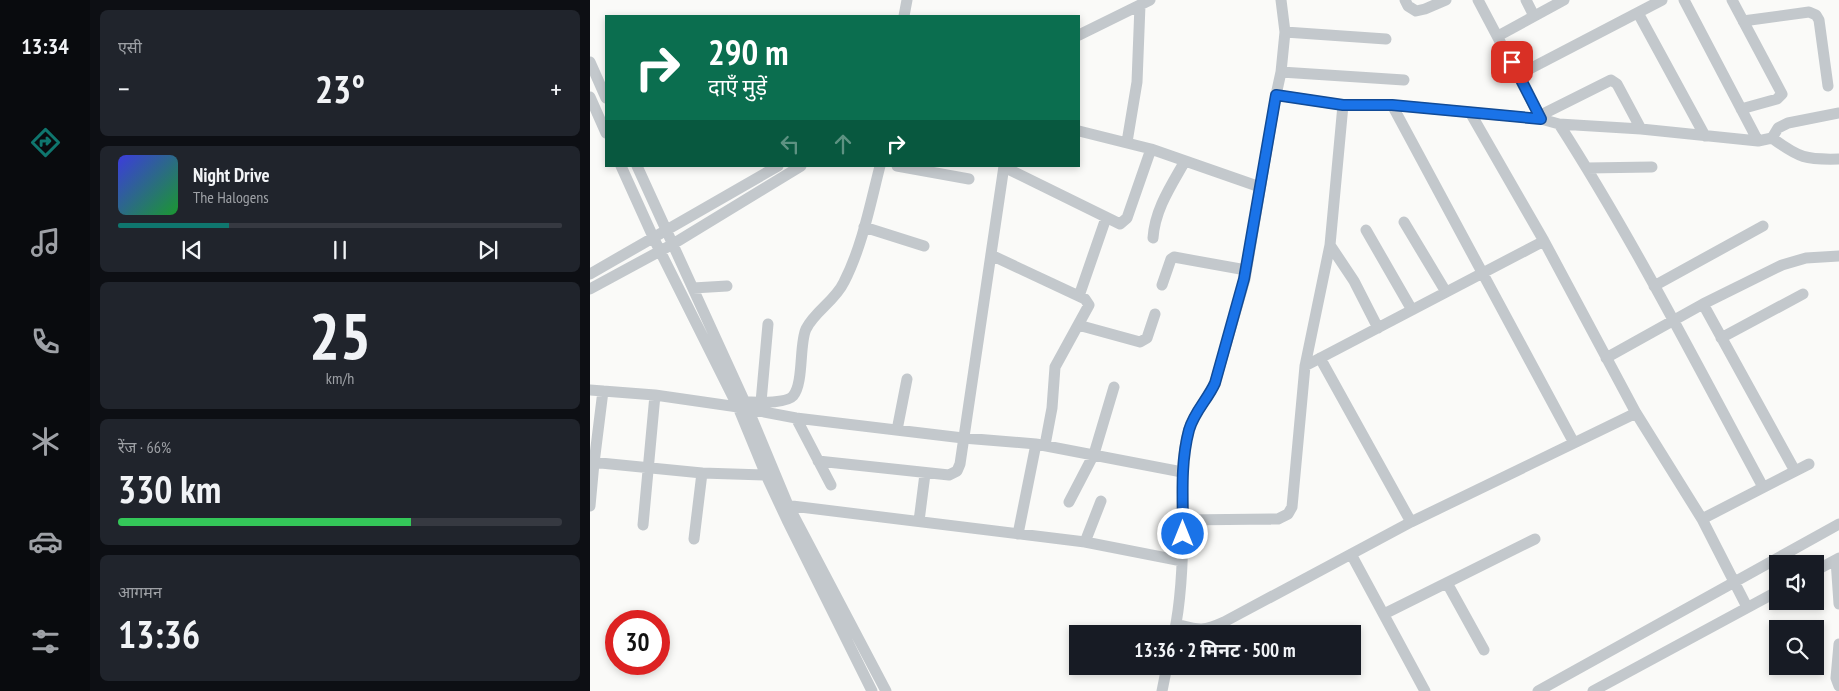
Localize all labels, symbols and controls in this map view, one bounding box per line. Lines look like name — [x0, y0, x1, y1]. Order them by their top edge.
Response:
text: 290 m — [708, 29, 789, 75]
text: 13:34 — [21, 32, 69, 60]
icon: right — [625, 35, 690, 100]
text: एसी — [118, 37, 142, 57]
pin — [1491, 41, 1533, 83]
icon: arrive — [1498, 48, 1526, 76]
text: 23° — [315, 64, 365, 113]
text: − — [118, 70, 130, 107]
text: + — [550, 70, 562, 107]
text: दाएँ मुड़ें — [708, 73, 767, 101]
icon: directions — [28, 125, 63, 160]
icon: left — [776, 130, 804, 158]
icon: ahead — [829, 130, 857, 158]
icon: right — [882, 130, 910, 158]
text: Night Drive — [193, 163, 270, 187]
text: The Halogens — [193, 187, 269, 207]
icon: music — [28, 225, 63, 260]
icon: previous — [178, 236, 206, 264]
icon: pause — [326, 236, 354, 264]
icon: next — [474, 236, 502, 264]
text: 25 — [309, 293, 371, 377]
icon: phone — [28, 324, 63, 359]
text: km/h — [326, 368, 354, 388]
icon: climate — [28, 424, 63, 459]
text: रेंज · 66% — [118, 437, 171, 457]
text: 330 km — [118, 464, 221, 513]
position arrow — [1156, 507, 1208, 559]
icon: car — [28, 524, 63, 559]
map controls — [1769, 555, 1824, 675]
button: sound — [1769, 555, 1824, 610]
text: आगमन — [118, 582, 162, 602]
text: 13:36 — [118, 609, 200, 658]
speed limit sign: 30 — [605, 610, 670, 675]
button: search — [1769, 620, 1824, 675]
icon: filters — [28, 624, 63, 659]
text: 13:36 · 2 मिनट · 500 m — [1134, 638, 1296, 662]

